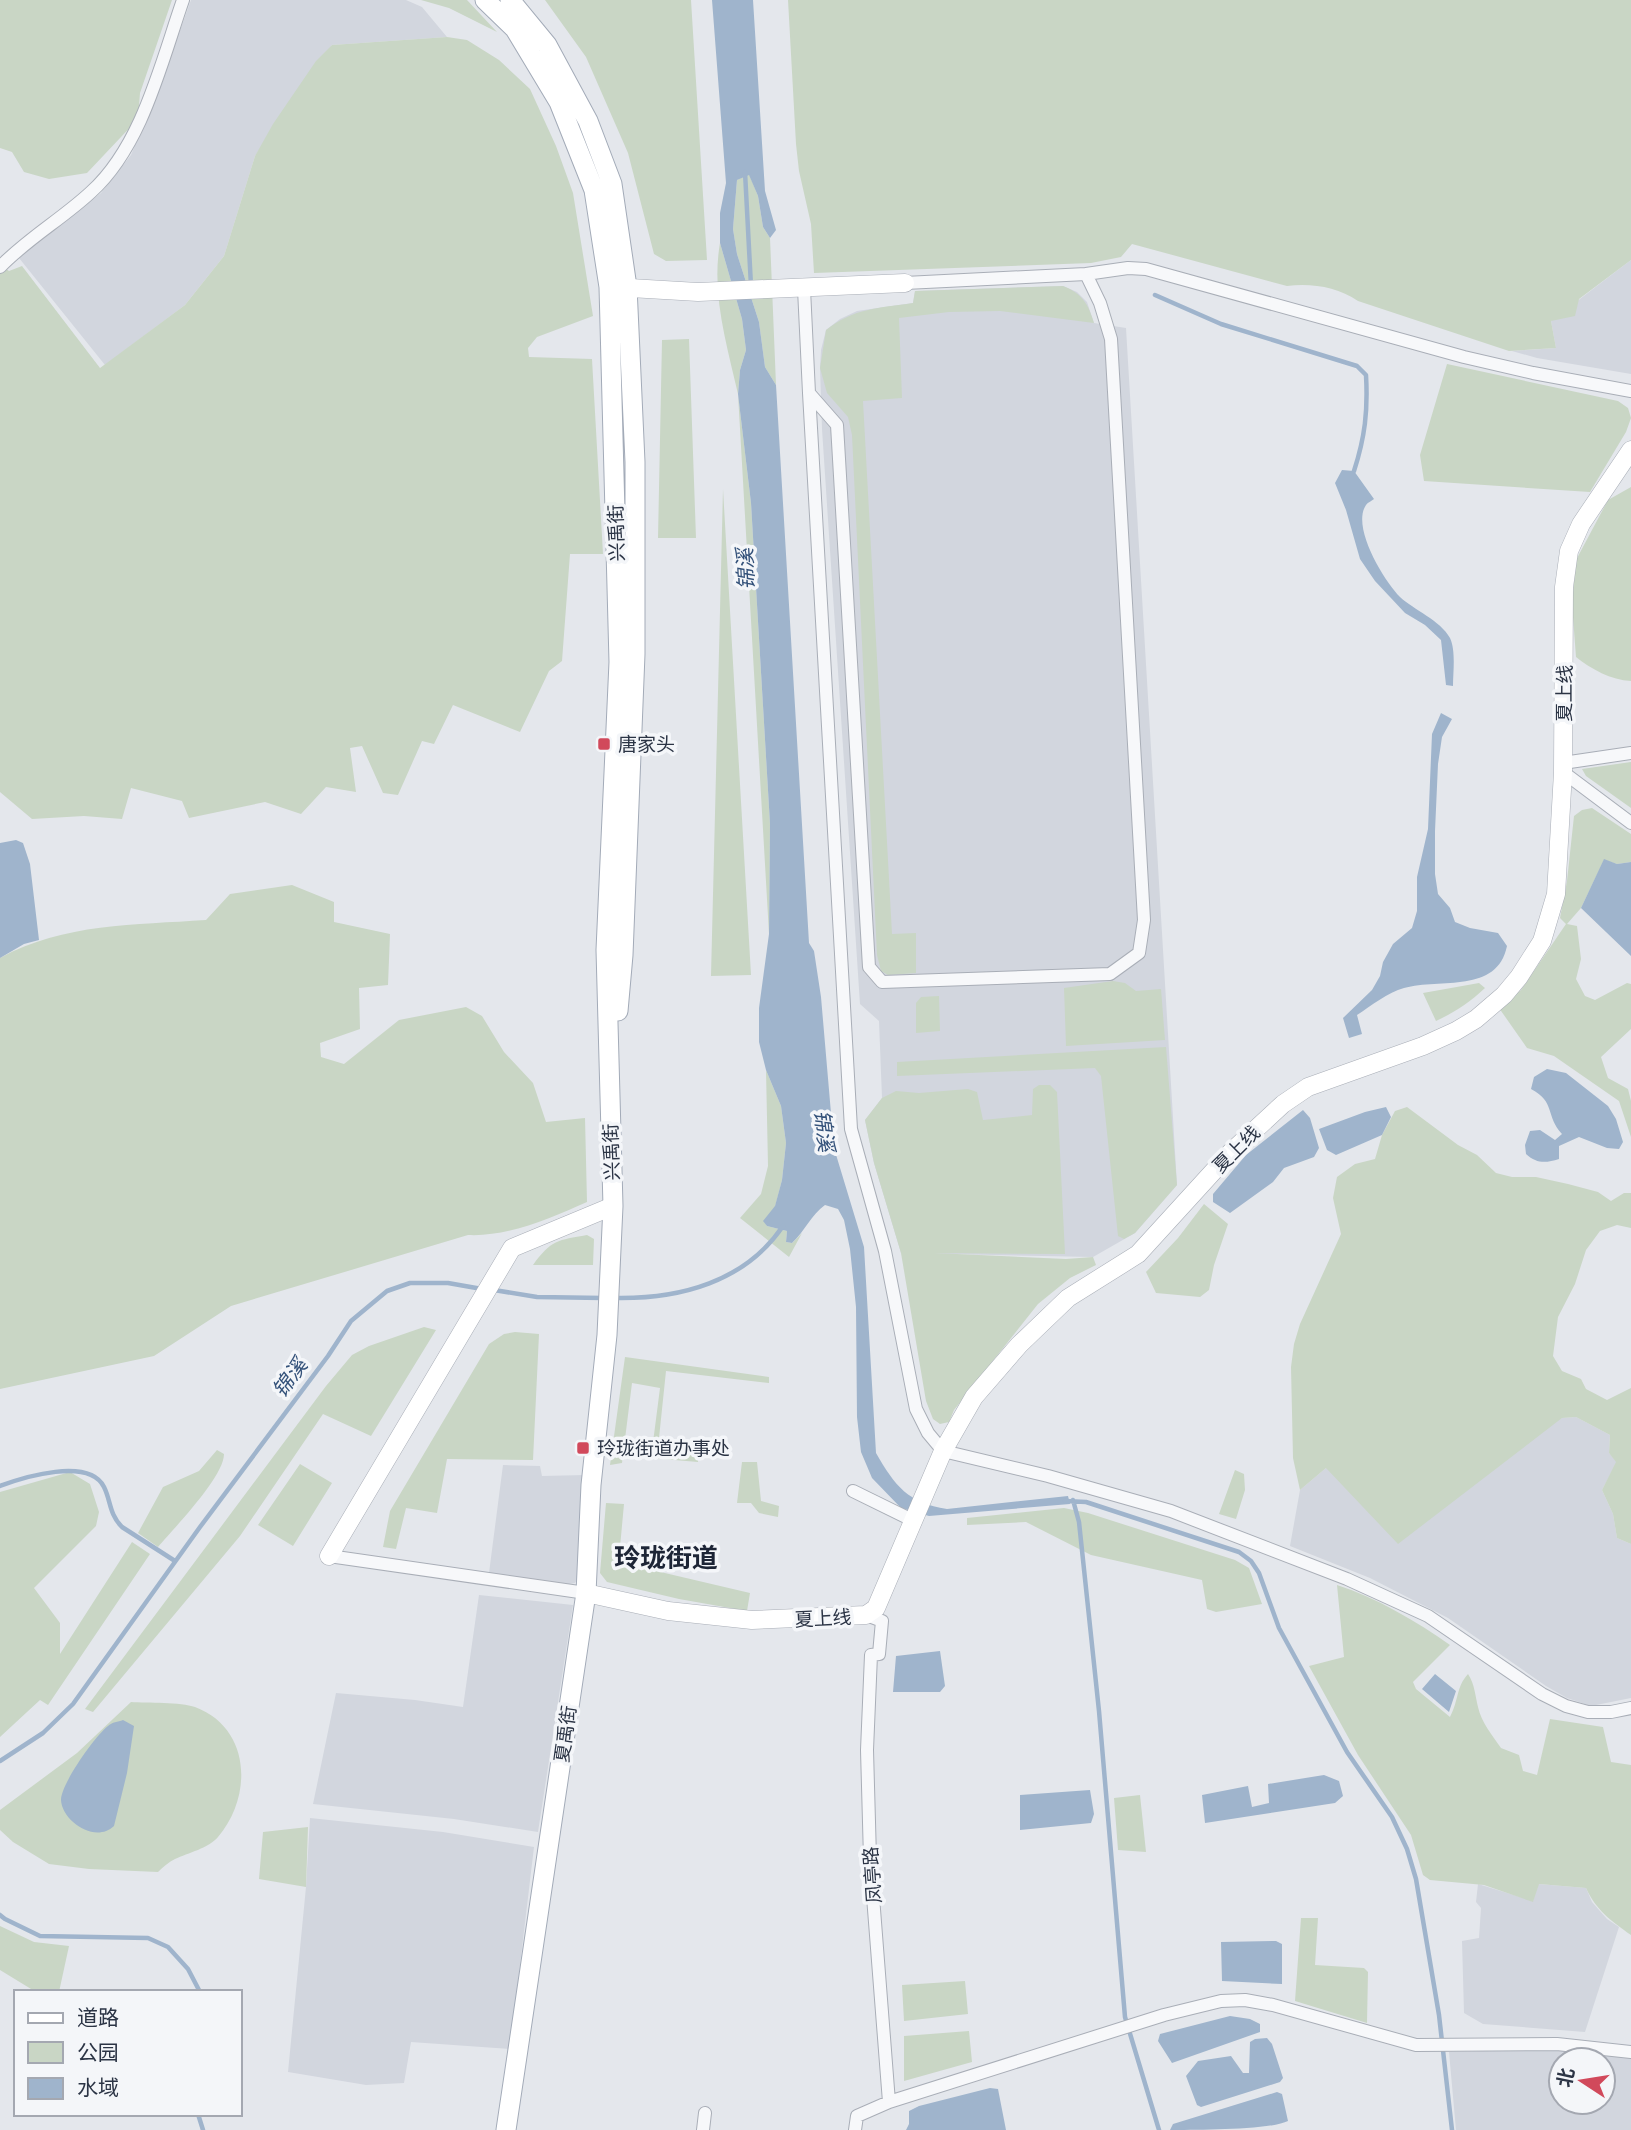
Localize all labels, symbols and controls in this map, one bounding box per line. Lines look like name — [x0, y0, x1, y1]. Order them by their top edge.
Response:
street label: 兴禹街 — [604, 504, 628, 562]
water label: 锦溪 — [732, 545, 759, 591]
street label: 夏上线 — [1553, 664, 1575, 722]
place label: 唐家头 — [618, 733, 675, 755]
marker: 唐家头 — [596, 736, 612, 752]
water label: 锦溪 — [810, 1109, 840, 1155]
street label: 夏上线 — [1208, 1121, 1264, 1177]
street label: 兴禹街 — [599, 1123, 623, 1181]
water label: 锦溪 — [267, 1352, 313, 1402]
place label: 玲珑街道办事处 — [597, 1437, 730, 1459]
marker: 玲珑街道办事处 — [575, 1440, 591, 1456]
district label: 玲珑街道 — [614, 1542, 718, 1573]
street label: 夏上线 — [794, 1606, 852, 1630]
street label: 夏禹街 — [550, 1704, 580, 1764]
street label: 凤亭路 — [859, 1846, 885, 1904]
legend — [14, 1990, 242, 2116]
text: 道路 — [77, 2005, 119, 2030]
text: 公园 — [77, 2040, 119, 2065]
north arrow — [1547, 2046, 1617, 2116]
text: 北 — [1553, 2066, 1578, 2089]
text: 水域 — [77, 2075, 119, 2100]

